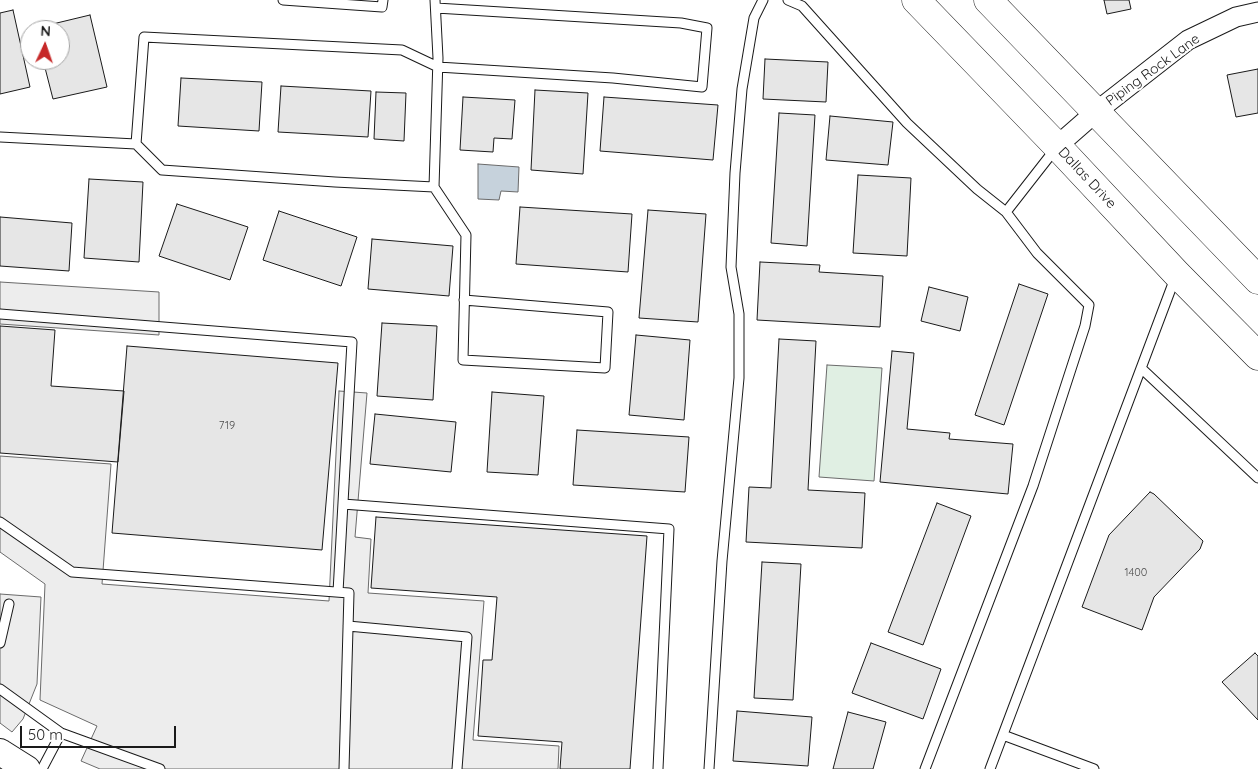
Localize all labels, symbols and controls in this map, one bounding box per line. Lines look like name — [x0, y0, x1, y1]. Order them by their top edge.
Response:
north arrow — [20, 20, 70, 70]
text: N — [40, 22, 51, 40]
street label: Piping Rock Lane — [1103, 30, 1203, 110]
street label: Dallas Drive — [1054, 144, 1120, 212]
house number: 719 — [219, 419, 235, 433]
house number: 1400 — [1125, 566, 1147, 580]
scale bar — [22, 716, 179, 748]
text: 50 m — [28, 725, 63, 744]

